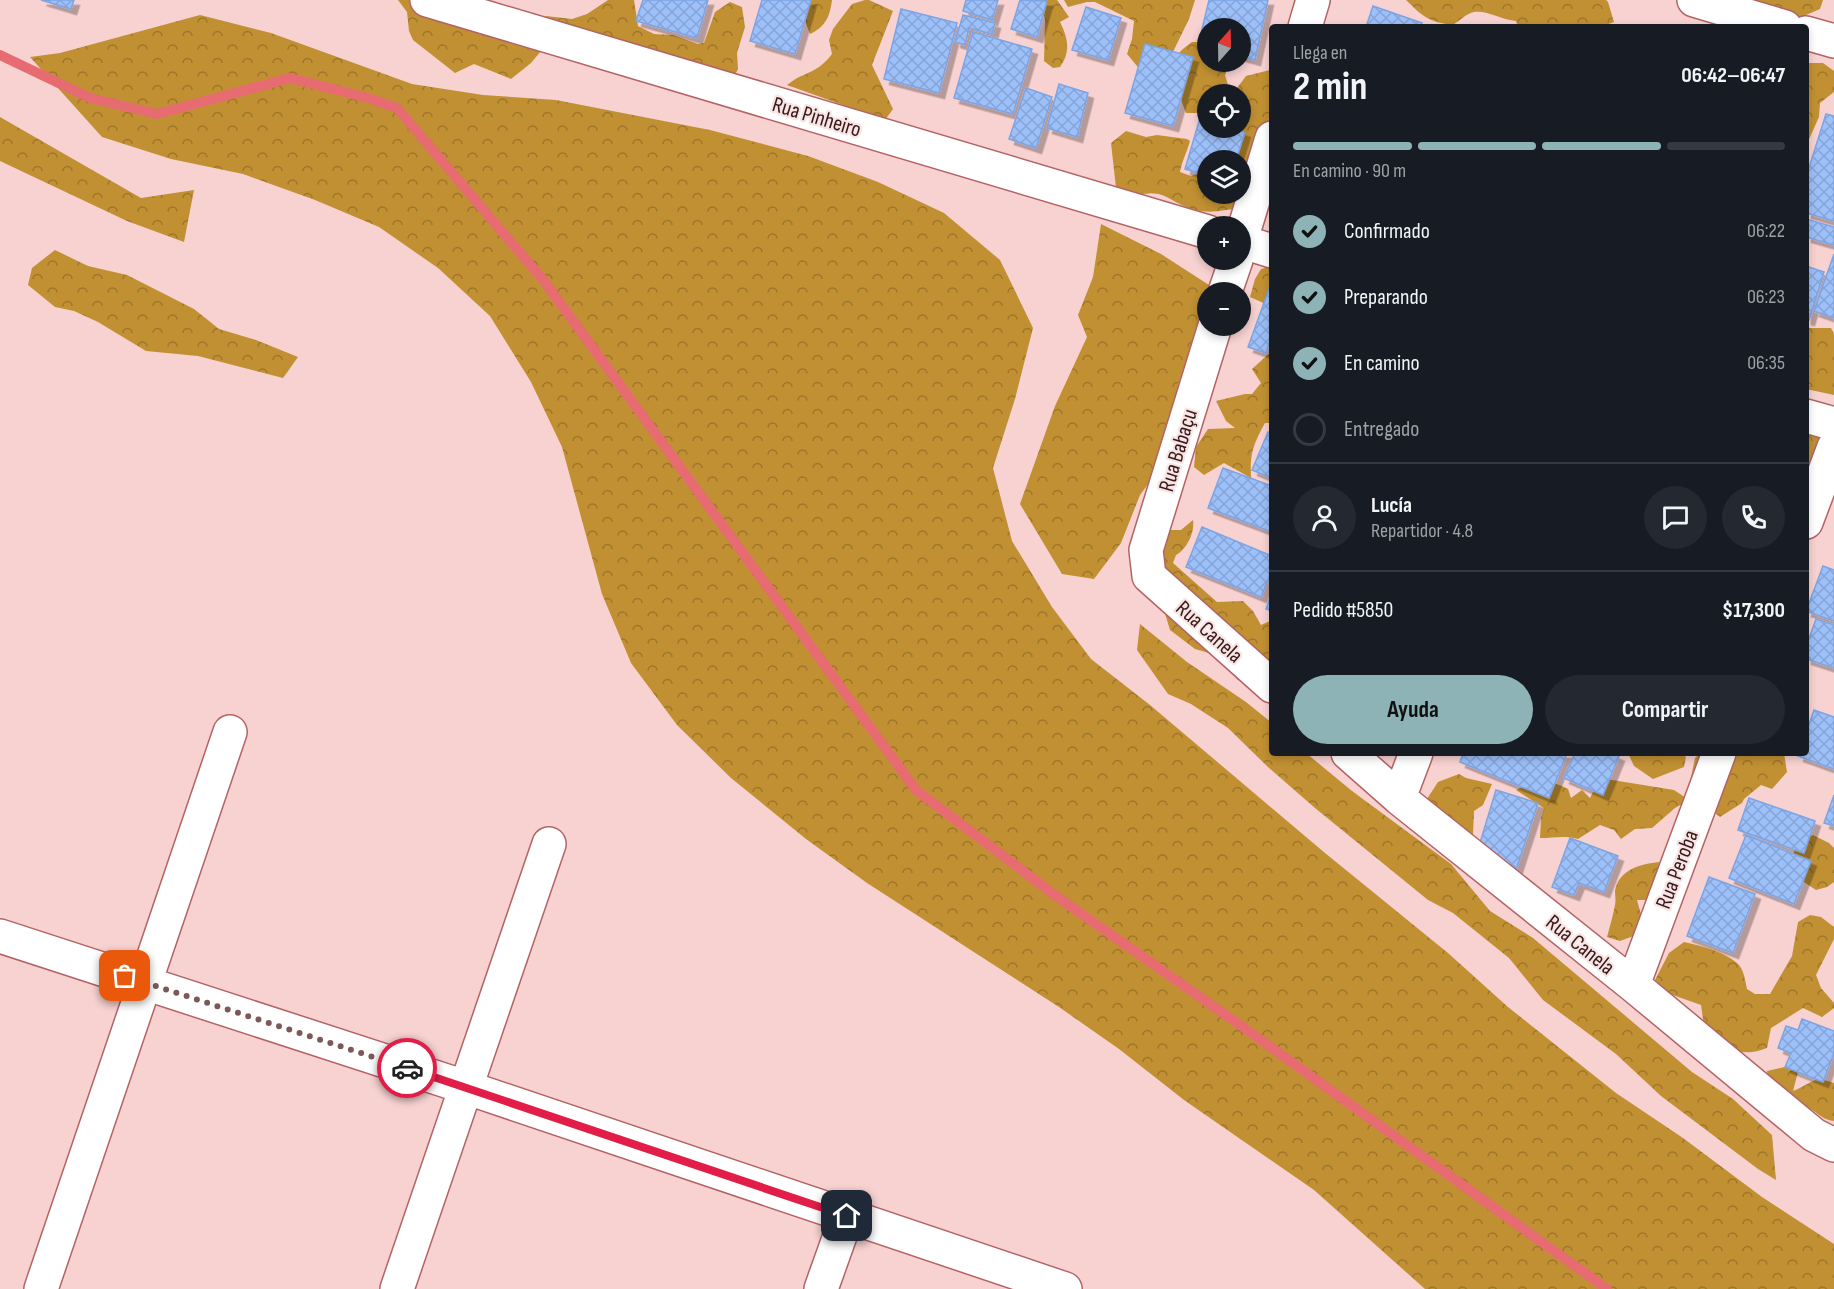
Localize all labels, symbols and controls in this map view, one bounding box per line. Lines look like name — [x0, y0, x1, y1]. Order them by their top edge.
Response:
north arrow — [1197, 18, 1251, 72]
map controls — [1197, 18, 1251, 336]
text: Llega en — [1293, 41, 1347, 65]
text: 06:42–06:47 — [1681, 62, 1785, 89]
text: 2 min — [1293, 64, 1367, 111]
button: locate — [1197, 84, 1251, 138]
street label: Rua Pinheiro — [769, 91, 864, 144]
button: layers — [1197, 150, 1251, 204]
text: En camino · 90 m — [1293, 159, 1406, 183]
icon: check — [1293, 215, 1326, 248]
button: + — [1197, 216, 1251, 270]
text: Confirmado — [1344, 218, 1430, 245]
text: 06:22 — [1747, 219, 1785, 243]
icon: check — [1293, 281, 1326, 314]
button: − — [1197, 282, 1251, 336]
text: Preparando — [1344, 284, 1428, 311]
text: 06:23 — [1747, 285, 1785, 309]
icon: check — [1293, 347, 1326, 380]
text: En camino — [1344, 350, 1420, 377]
text: 06:35 — [1747, 351, 1785, 375]
street label: Rua Babaçu — [1153, 406, 1204, 495]
text: Entregado — [1344, 416, 1419, 443]
button: person — [1293, 486, 1356, 549]
button: chat — [1644, 486, 1707, 549]
button: phone — [1722, 486, 1785, 549]
text: Lucía — [1371, 492, 1412, 519]
text: Repartidor · 4.8 — [1371, 519, 1473, 543]
street label: Rua Canela — [1170, 595, 1248, 669]
text: Pedido #5850 — [1293, 597, 1393, 624]
text: $17,300 — [1722, 597, 1785, 624]
button: Ayuda — [1293, 675, 1533, 744]
button: Compartir — [1545, 675, 1785, 744]
street label: Rua Peroba — [1650, 826, 1705, 913]
street label: Rua Canela — [1540, 909, 1620, 981]
pin — [99, 950, 150, 1001]
icon: bag — [108, 959, 141, 992]
courier — [377, 1038, 437, 1098]
icon: car — [391, 1052, 424, 1085]
pin — [821, 1190, 872, 1241]
icon: home — [830, 1199, 863, 1232]

